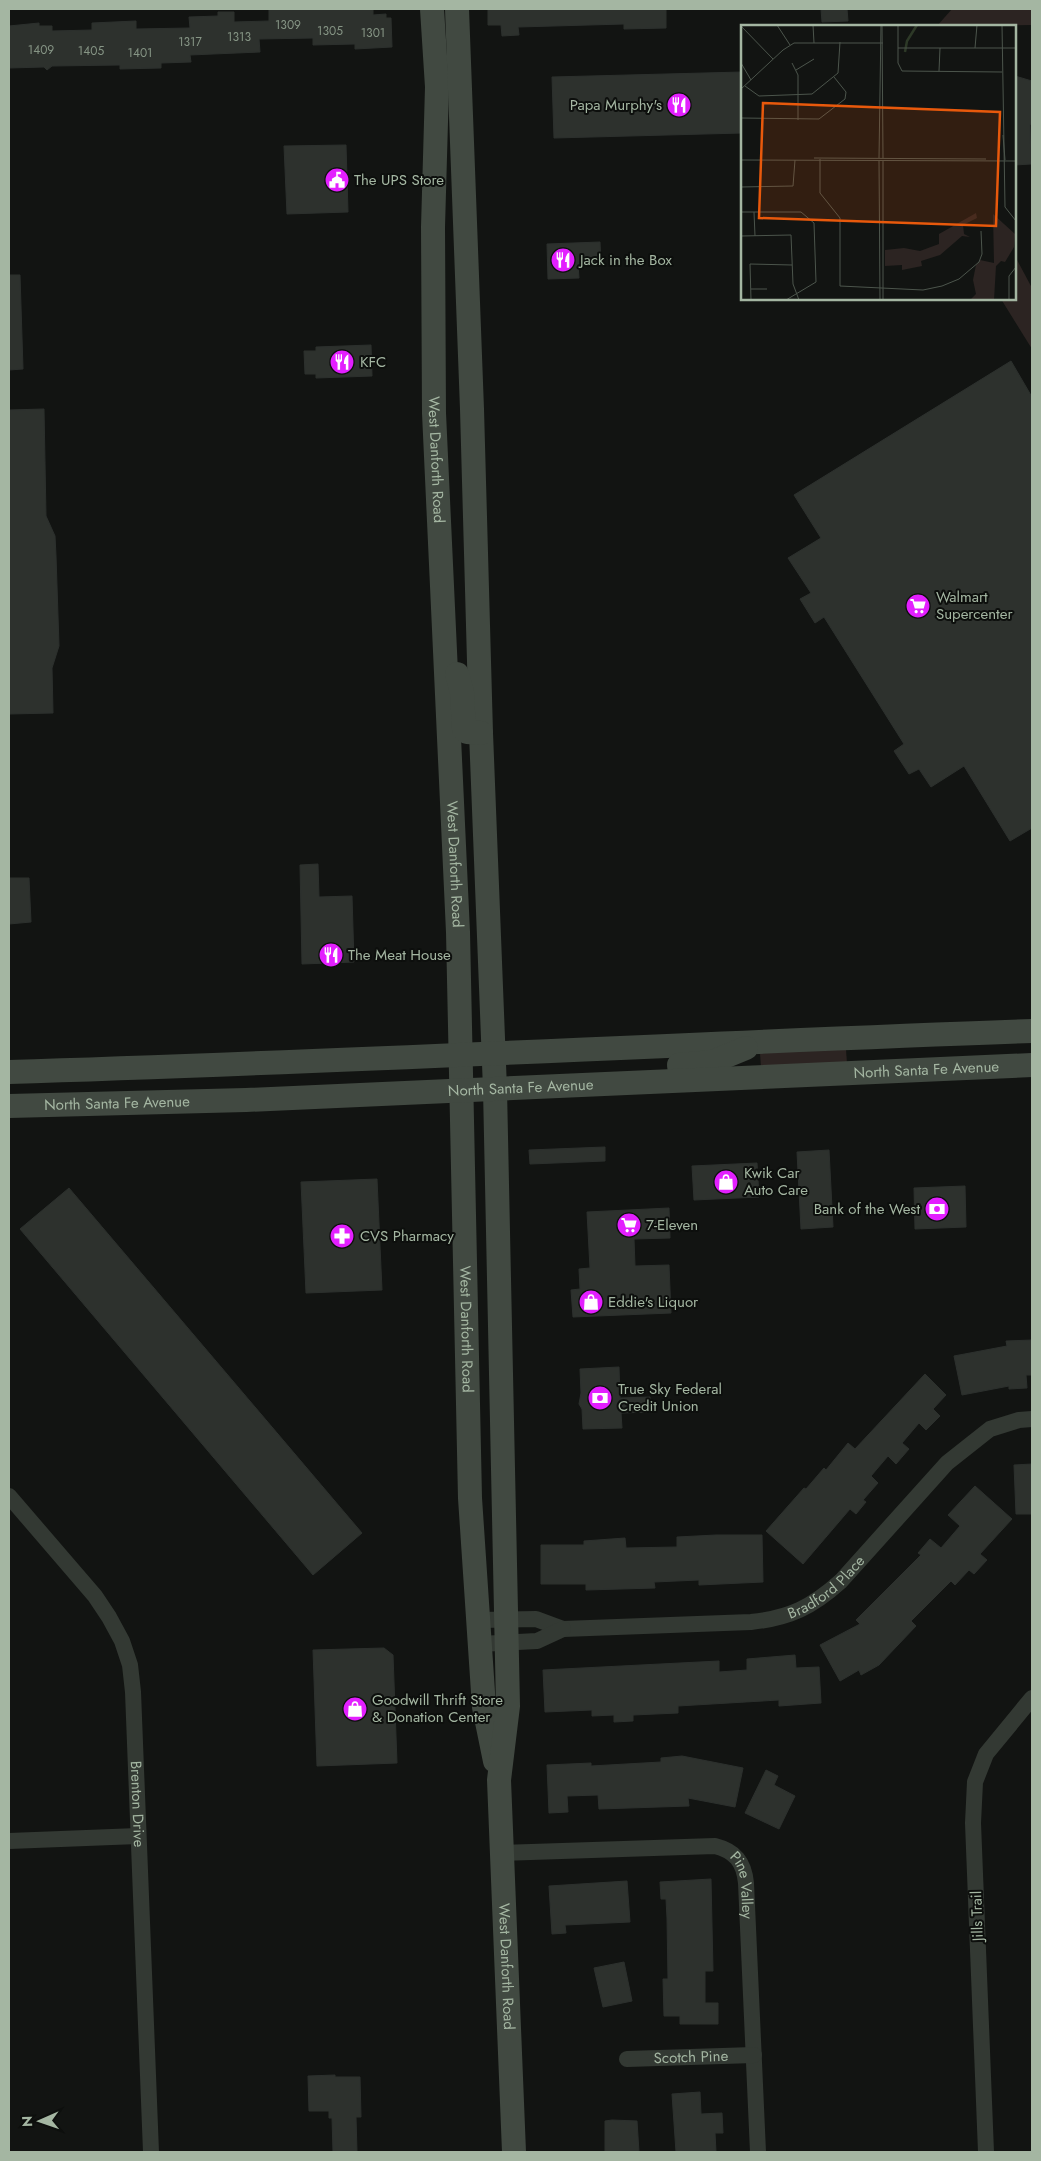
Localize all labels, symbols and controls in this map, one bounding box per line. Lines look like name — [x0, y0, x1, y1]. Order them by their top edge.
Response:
house number: 1309 — [275, 16, 301, 34]
house number: 1305 — [317, 22, 343, 40]
house number: 1301 — [361, 24, 385, 42]
inset map — [741, 25, 1016, 300]
house number: 1313 — [227, 28, 251, 46]
house number: 1317 — [178, 33, 203, 51]
house number: 1409 — [28, 41, 54, 59]
house number: 1405 — [78, 42, 104, 60]
house number: 1401 — [128, 44, 153, 62]
restaurant icon: Papa Murphy's — [666, 92, 692, 118]
place label: Papa Murphy's — [570, 94, 662, 116]
public building icon: The UPS Store — [324, 167, 350, 193]
place label: The UPS Store — [354, 169, 444, 191]
restaurant icon: Jack in the Box — [550, 247, 576, 273]
place label: Jack in the Box — [578, 249, 672, 271]
restaurant icon: KFC — [329, 349, 355, 375]
place label: KFC — [360, 351, 386, 373]
street label: West Danforth Road — [423, 396, 450, 524]
place label: Walmart Supercenter — [936, 586, 1013, 625]
supermarket icon: Walmart Supercenter — [905, 593, 931, 619]
street label: West Danforth Road — [441, 800, 469, 928]
restaurant icon: The Meat House — [318, 942, 344, 968]
place label: The Meat House — [348, 944, 451, 966]
street label: North Santa Fe Avenue — [853, 1055, 1000, 1084]
street label: North Santa Fe Avenue — [447, 1074, 594, 1102]
street label: North Santa Fe Avenue — [44, 1090, 190, 1116]
place label: Kwik Car Auto Care — [744, 1162, 808, 1201]
shop icon: Kwik Car Auto Care — [713, 1169, 739, 1195]
bank icon: Bank of the West — [924, 1196, 950, 1222]
place label: Bank of the West — [814, 1198, 920, 1220]
supermarket icon: 7-Eleven — [616, 1212, 642, 1238]
place label: 7-Eleven — [646, 1214, 698, 1236]
pharmacy icon: CVS Pharmacy — [329, 1223, 355, 1249]
place label: CVS Pharmacy — [360, 1225, 454, 1247]
street label: West Danforth Road — [454, 1265, 479, 1393]
shop icon: Eddie's Liquor — [578, 1289, 604, 1315]
place label: Eddie's Liquor — [608, 1291, 699, 1313]
place label: True Sky Federal Credit Union — [618, 1378, 722, 1417]
bank icon: True Sky Federal Credit Union — [587, 1385, 613, 1411]
street label: Bradford Place — [784, 1550, 870, 1625]
place label: Goodwill Thrift Store & Donation Center — [372, 1689, 503, 1728]
shop icon: Goodwill Thrift Store & Donation Center — [342, 1696, 368, 1722]
street label: Brenton Drive — [125, 1760, 150, 1848]
street label: Pine Valley — [725, 1846, 759, 1920]
street label: Jills Trail — [965, 1890, 989, 1944]
street label: West Danforth Road — [493, 1903, 520, 2030]
street label: Scotch Pine — [653, 2045, 729, 2069]
north arrow — [15, 2096, 65, 2146]
text: N — [17, 2116, 37, 2127]

